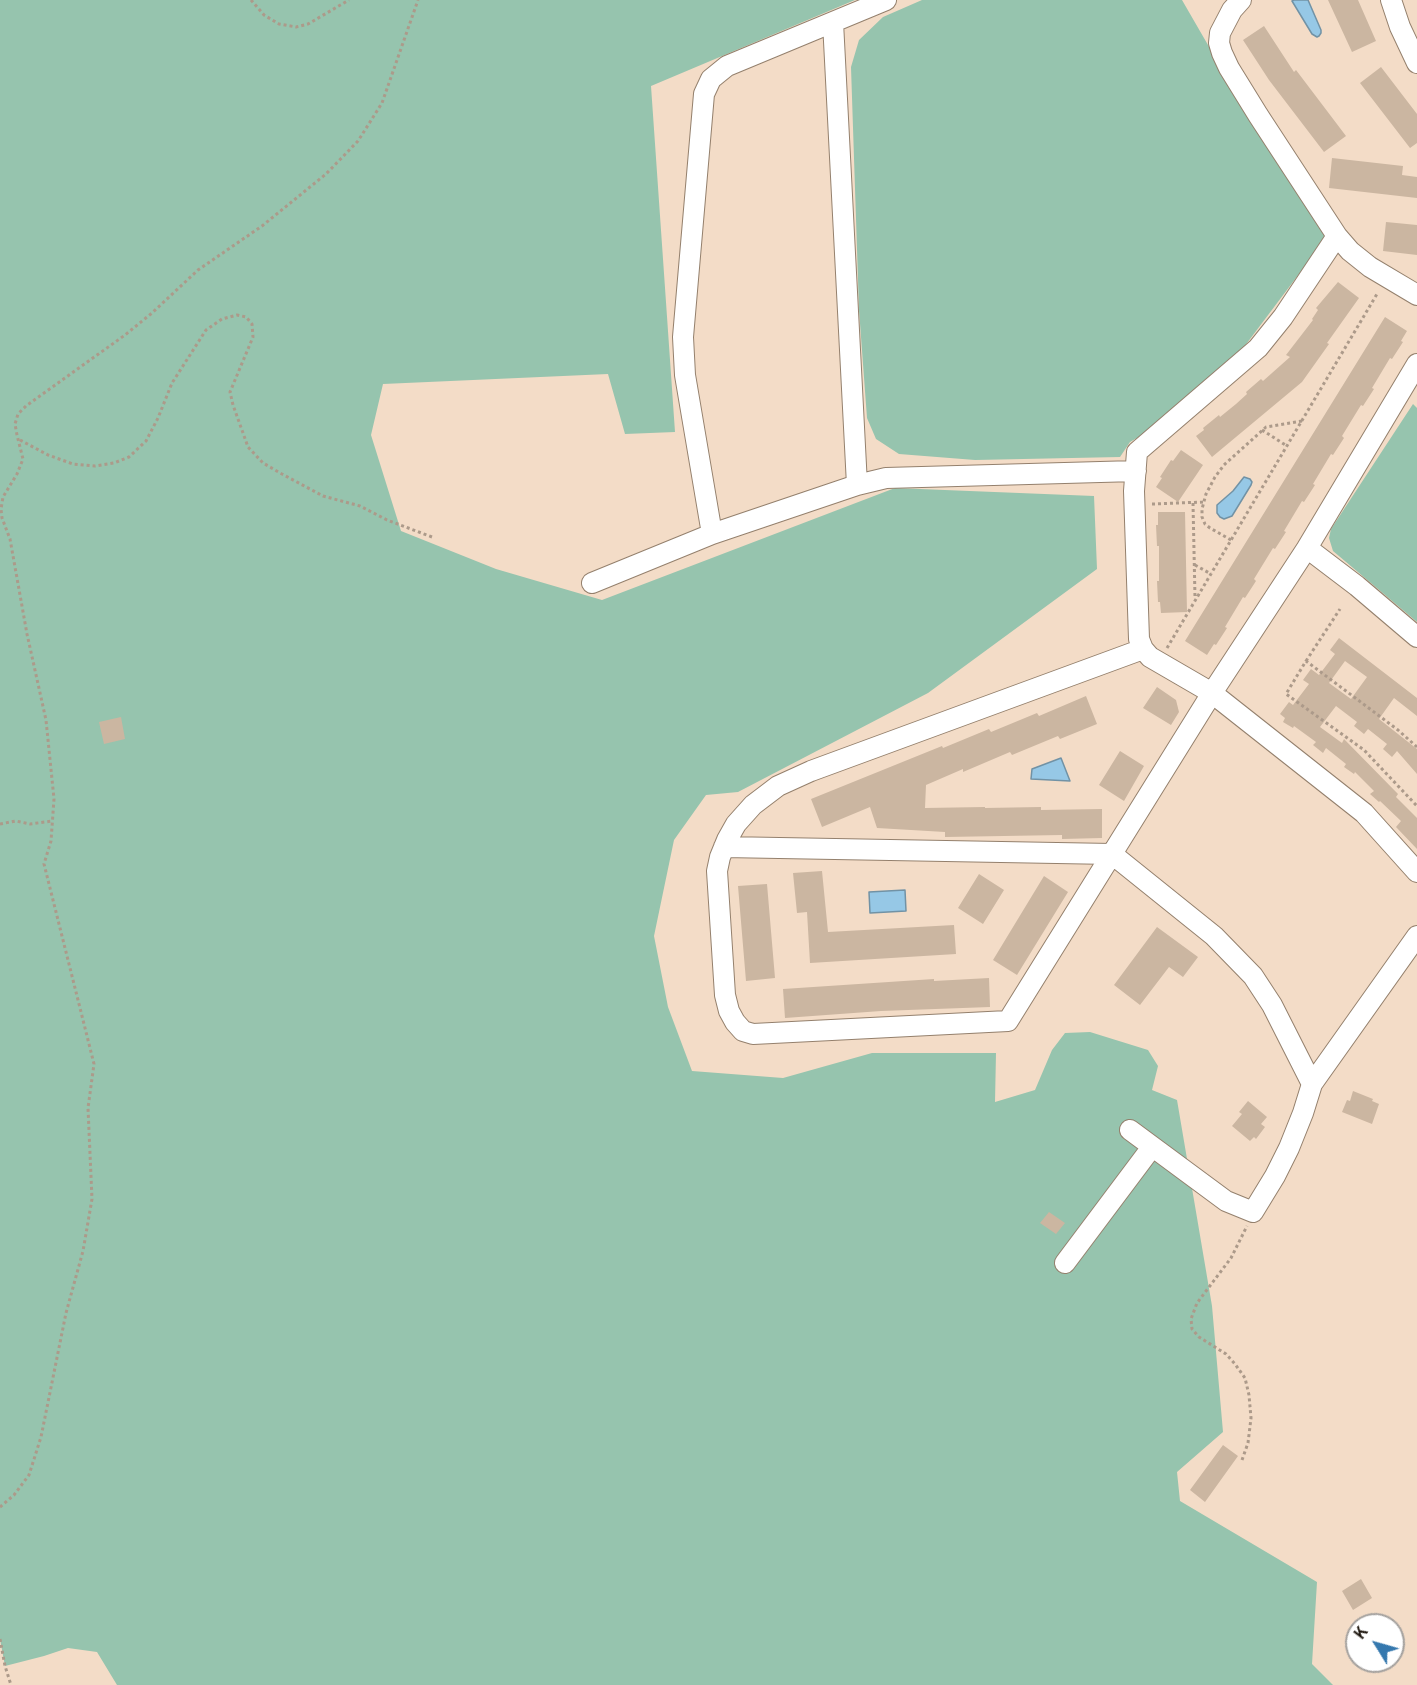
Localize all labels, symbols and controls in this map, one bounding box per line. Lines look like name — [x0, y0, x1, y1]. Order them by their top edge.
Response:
north arrow — [1345, 1613, 1405, 1673]
text: K — [1351, 1623, 1374, 1644]

